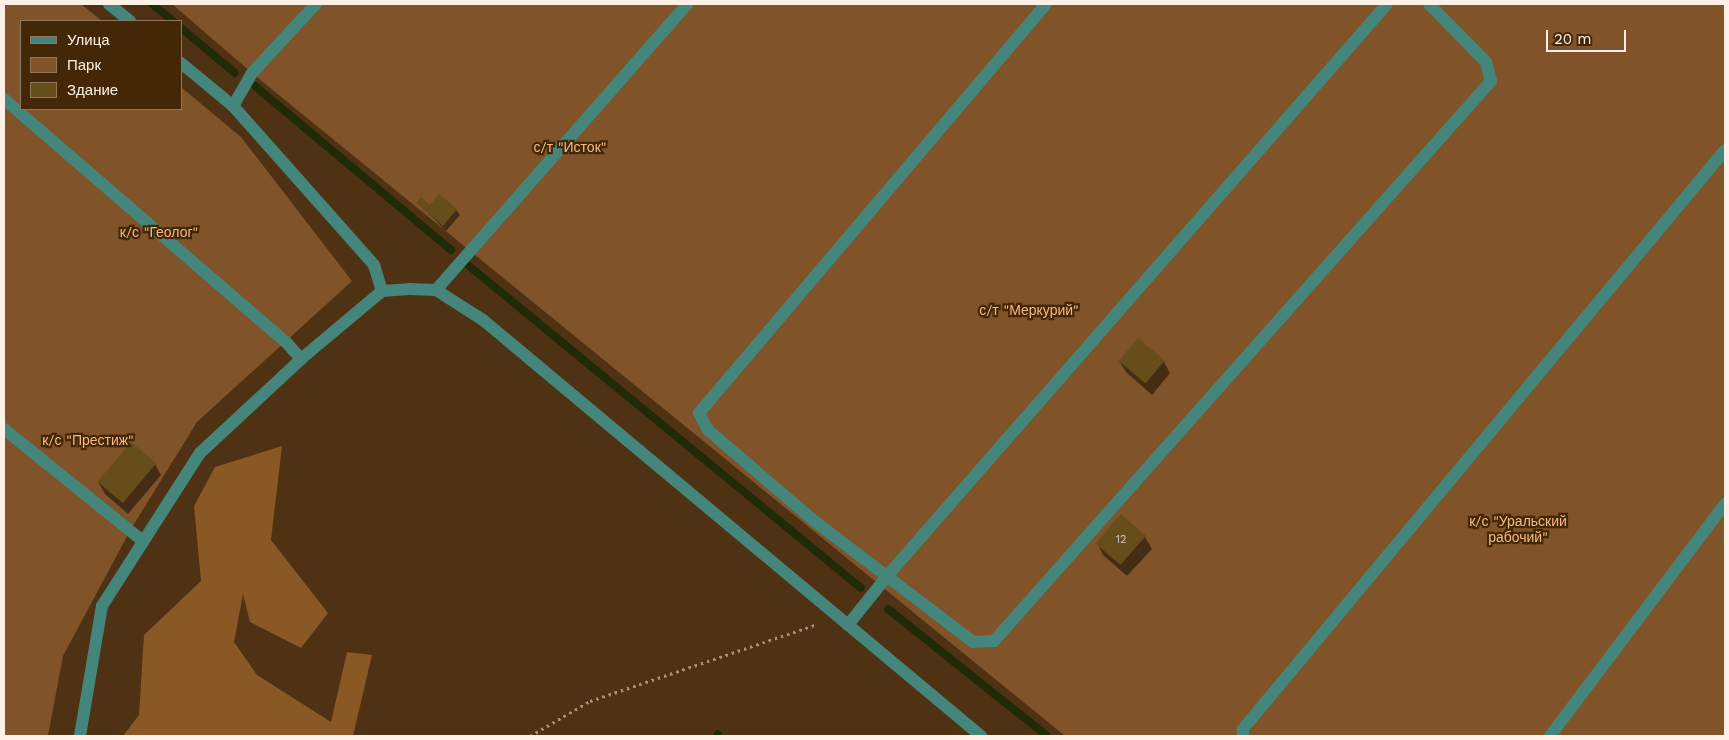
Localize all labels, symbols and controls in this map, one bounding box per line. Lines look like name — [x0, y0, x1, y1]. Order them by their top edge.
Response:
legend — [20, 20, 182, 110]
scale bar — [1549, 20, 1629, 52]
text: 20 m — [1554, 30, 1592, 48]
text: Улица — [67, 31, 110, 49]
text: Парк — [67, 56, 101, 74]
text: Здание — [67, 81, 118, 99]
park label: с/т "Исток" — [534, 139, 606, 155]
park label: к/с "Геолог" — [120, 224, 198, 240]
park label: с/т "Меркурий" — [979, 302, 1079, 318]
park label: к/с "Престиж" — [42, 432, 134, 448]
park label: к/с "Уральский рабочий" — [1469, 513, 1567, 546]
house number: 12 — [1116, 533, 1126, 547]

